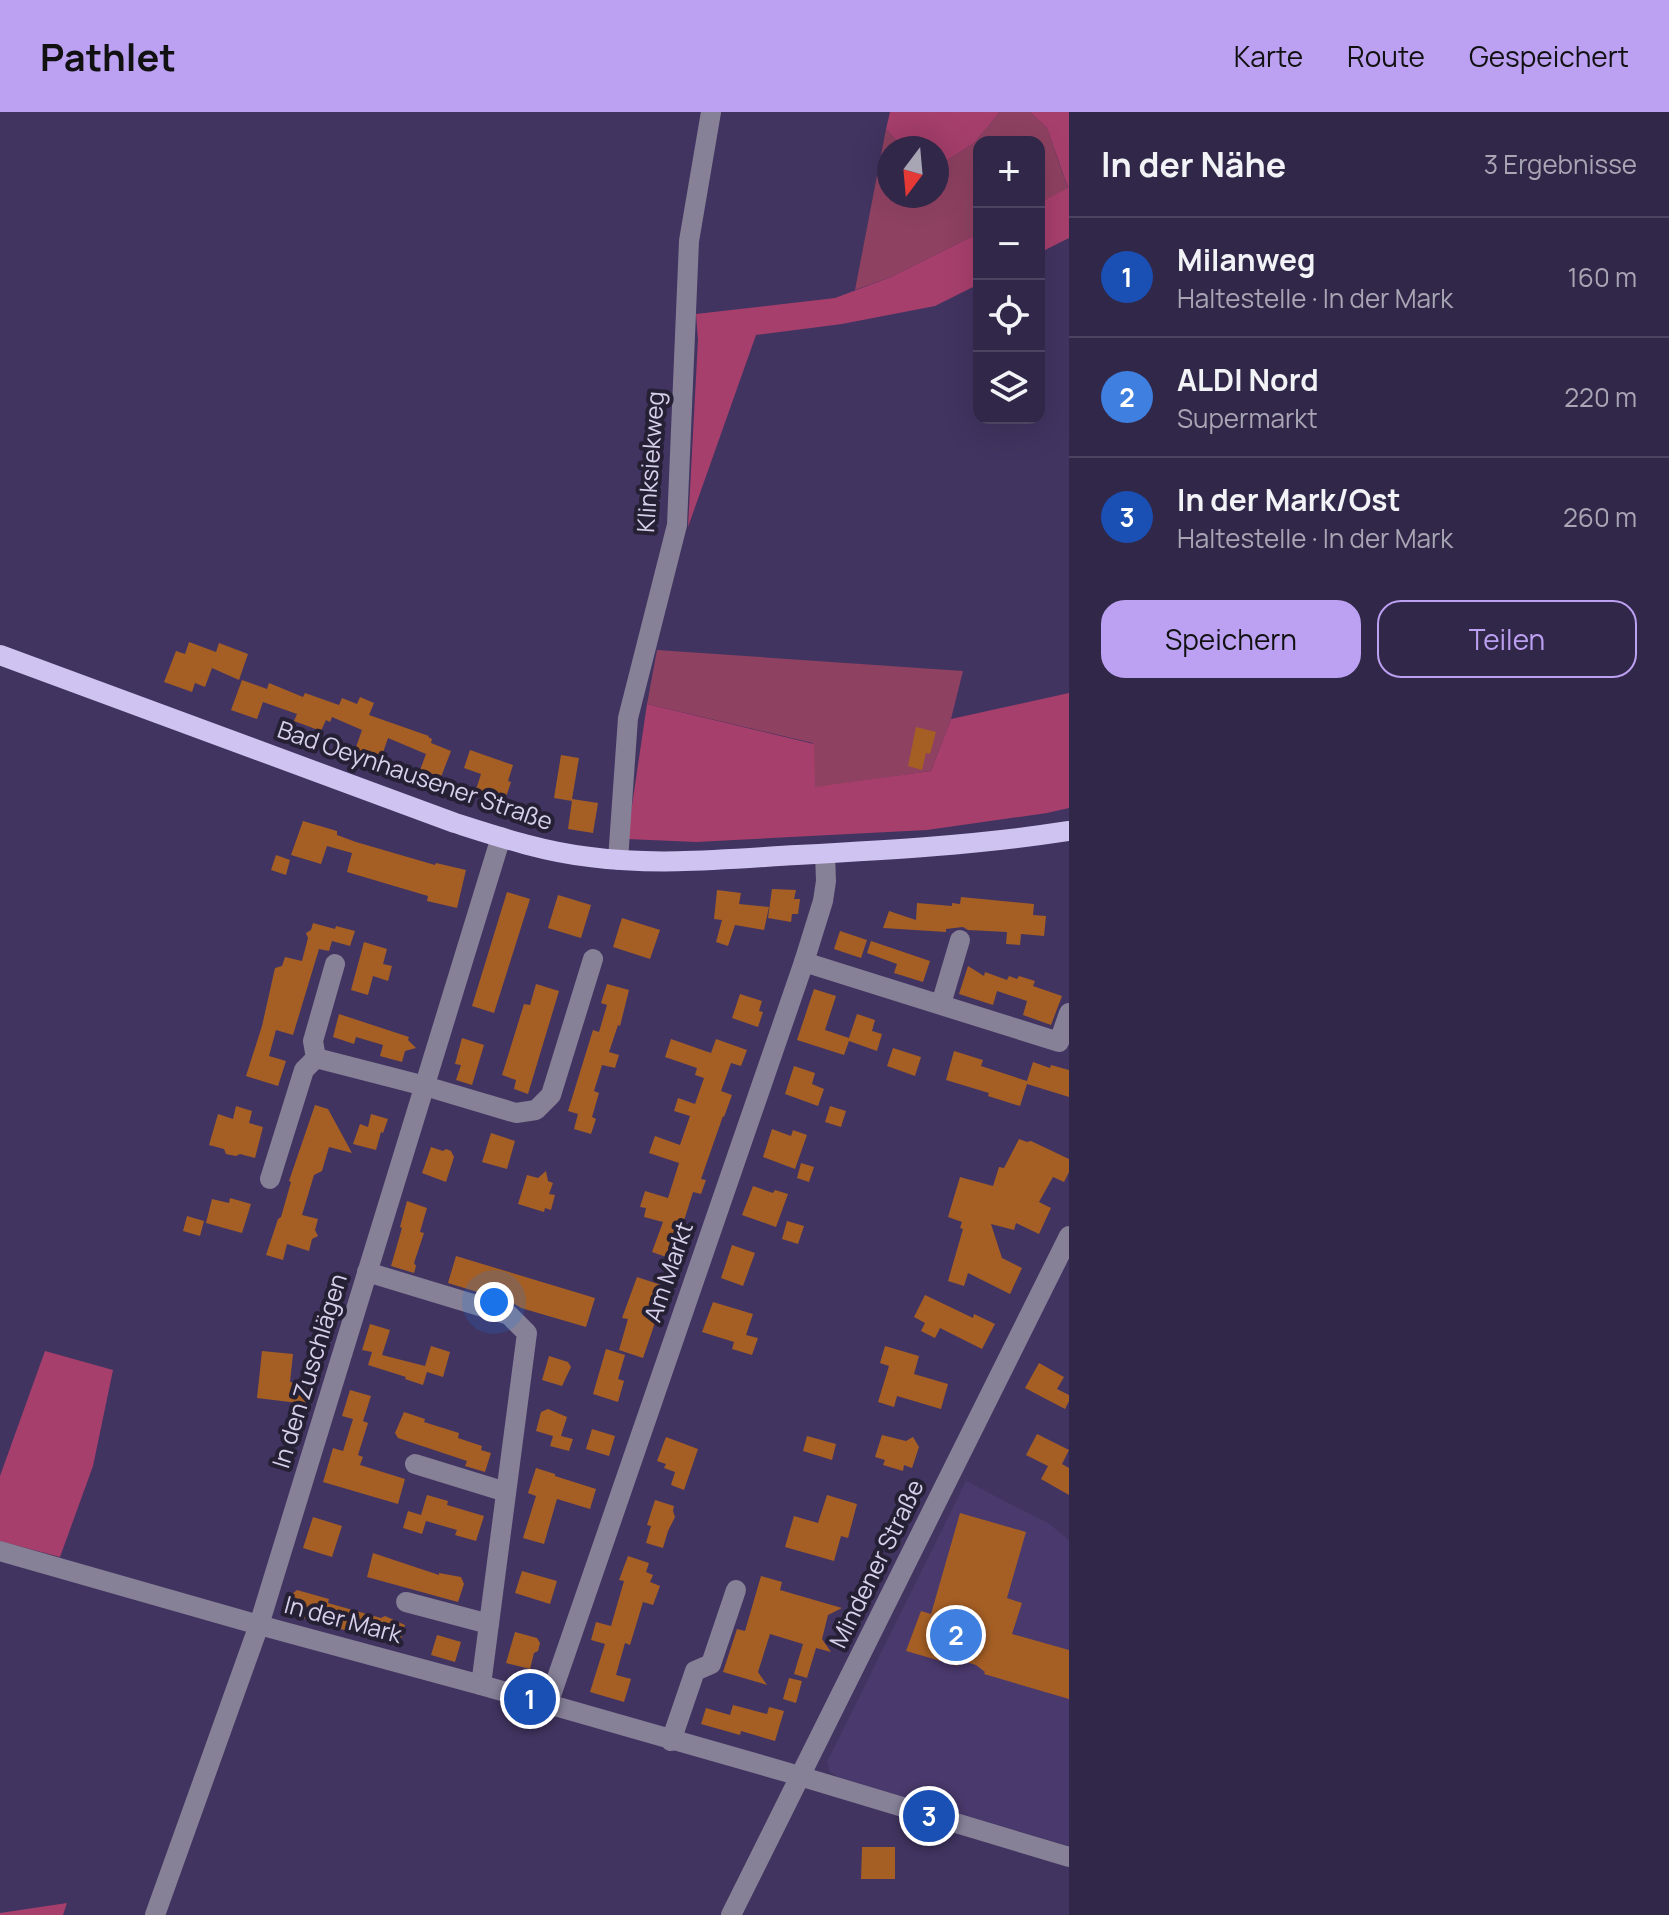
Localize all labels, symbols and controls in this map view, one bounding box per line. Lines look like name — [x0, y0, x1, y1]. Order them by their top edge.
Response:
text: Pathlet — [40, 30, 176, 82]
text: Karte — [1234, 37, 1303, 75]
text: Route — [1347, 37, 1425, 75]
text: Gespeichert — [1469, 37, 1629, 75]
north arrow — [877, 136, 949, 208]
map controls — [973, 136, 1045, 424]
button: + — [973, 136, 1045, 208]
text: In der Nähe — [1101, 141, 1286, 187]
text: 3 Ergebnisse — [1484, 146, 1637, 182]
button: − — [973, 208, 1045, 280]
text: Milanweg — [1177, 239, 1316, 280]
text: 1 — [1121, 259, 1133, 295]
text: 160 m — [1568, 259, 1637, 295]
button: locate — [973, 280, 1045, 352]
text: Haltestelle · In der Mark — [1177, 280, 1453, 316]
button: layers — [973, 352, 1045, 424]
text: ALDI Nord — [1177, 359, 1319, 400]
text: 2 — [1119, 379, 1135, 415]
text: 220 m — [1564, 379, 1637, 415]
street label: Klinksiekweg — [628, 390, 671, 534]
text: Supermarkt — [1177, 400, 1318, 436]
text: In der Mark/Ost — [1177, 479, 1400, 520]
text: 3 — [1119, 499, 1135, 535]
text: 260 m — [1563, 499, 1637, 535]
text: Haltestelle · In der Mark — [1177, 520, 1453, 556]
button: Speichern — [1101, 600, 1361, 678]
button: Teilen — [1377, 600, 1637, 678]
street label: Bad Oeynhausener Straße — [273, 712, 558, 837]
street label: Am Markt — [635, 1217, 700, 1326]
street label: In den Zuschlägen — [263, 1269, 354, 1472]
your location — [474, 1282, 514, 1322]
street label: Mindener Straße — [821, 1474, 931, 1653]
street label: In der Mark — [281, 1587, 407, 1650]
pin: 2 — [930, 1605, 982, 1665]
pin: 1 — [504, 1669, 556, 1729]
pin: 3 — [903, 1786, 955, 1846]

